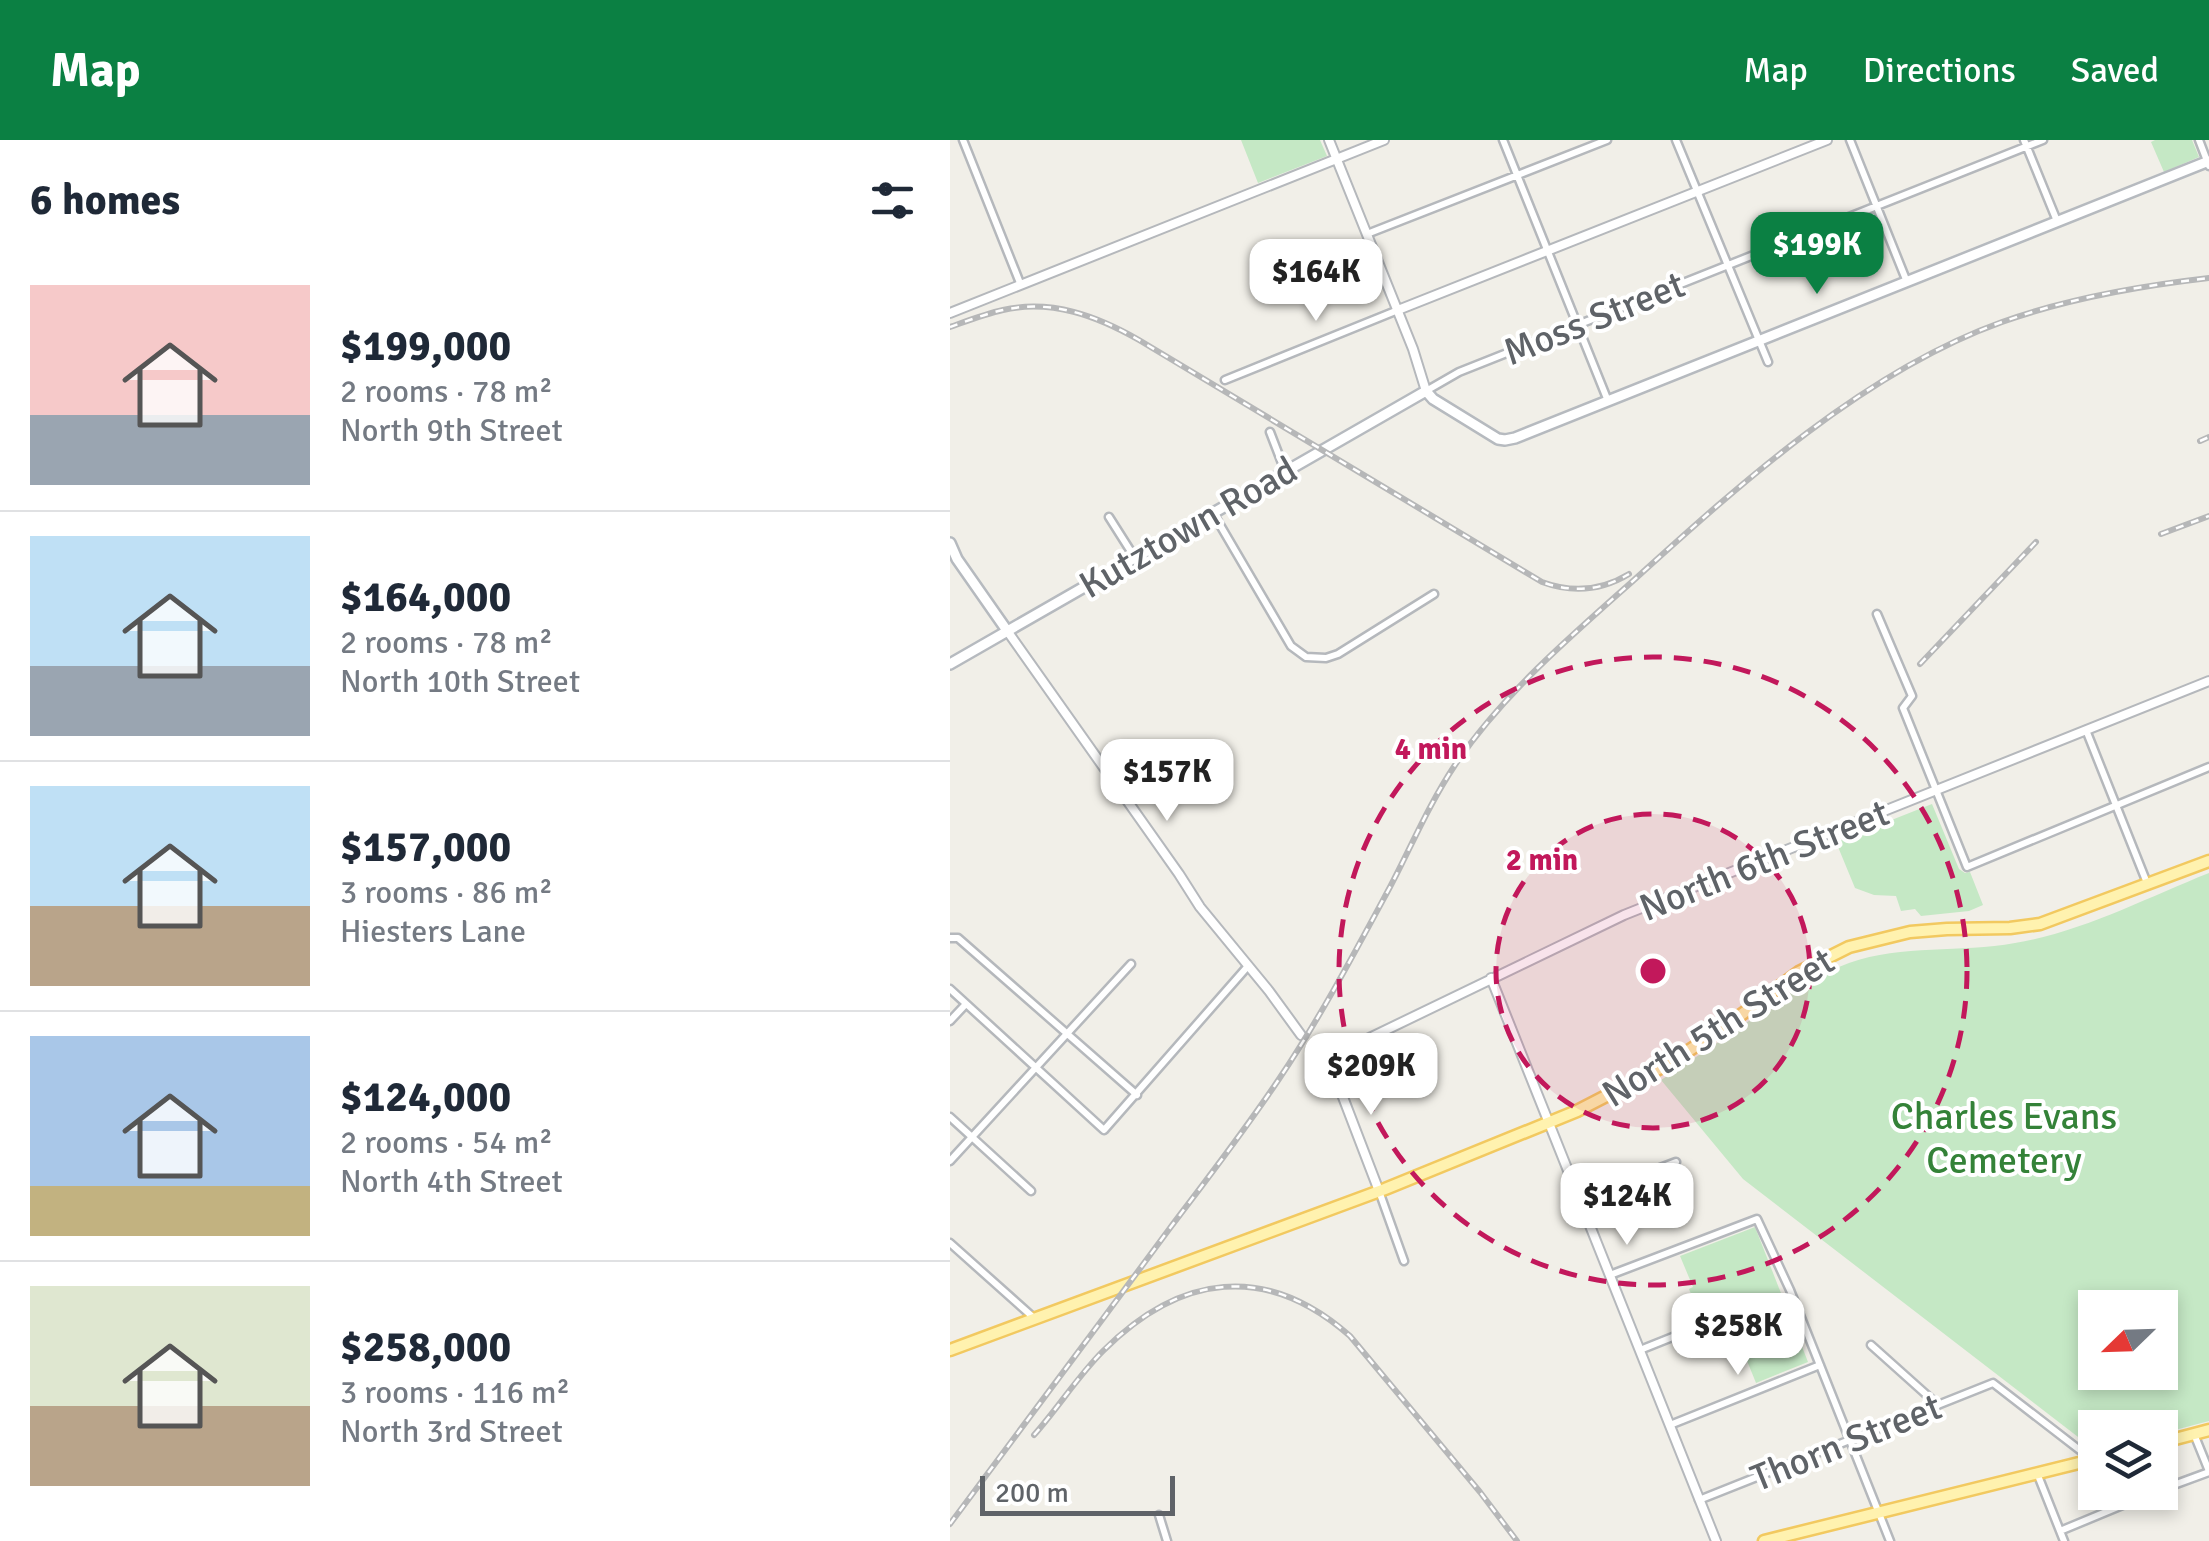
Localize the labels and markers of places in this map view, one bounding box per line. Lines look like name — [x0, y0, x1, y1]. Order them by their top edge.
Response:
pin: $199K — [1747, 212, 1887, 297]
pin: $164K — [1246, 239, 1386, 324]
pin: $157K — [1097, 739, 1237, 824]
centre of rings — [1635, 953, 1671, 989]
pin: $209K — [1301, 1033, 1441, 1118]
pin: $124K — [1557, 1163, 1697, 1248]
pin: $258K — [1668, 1293, 1808, 1378]

